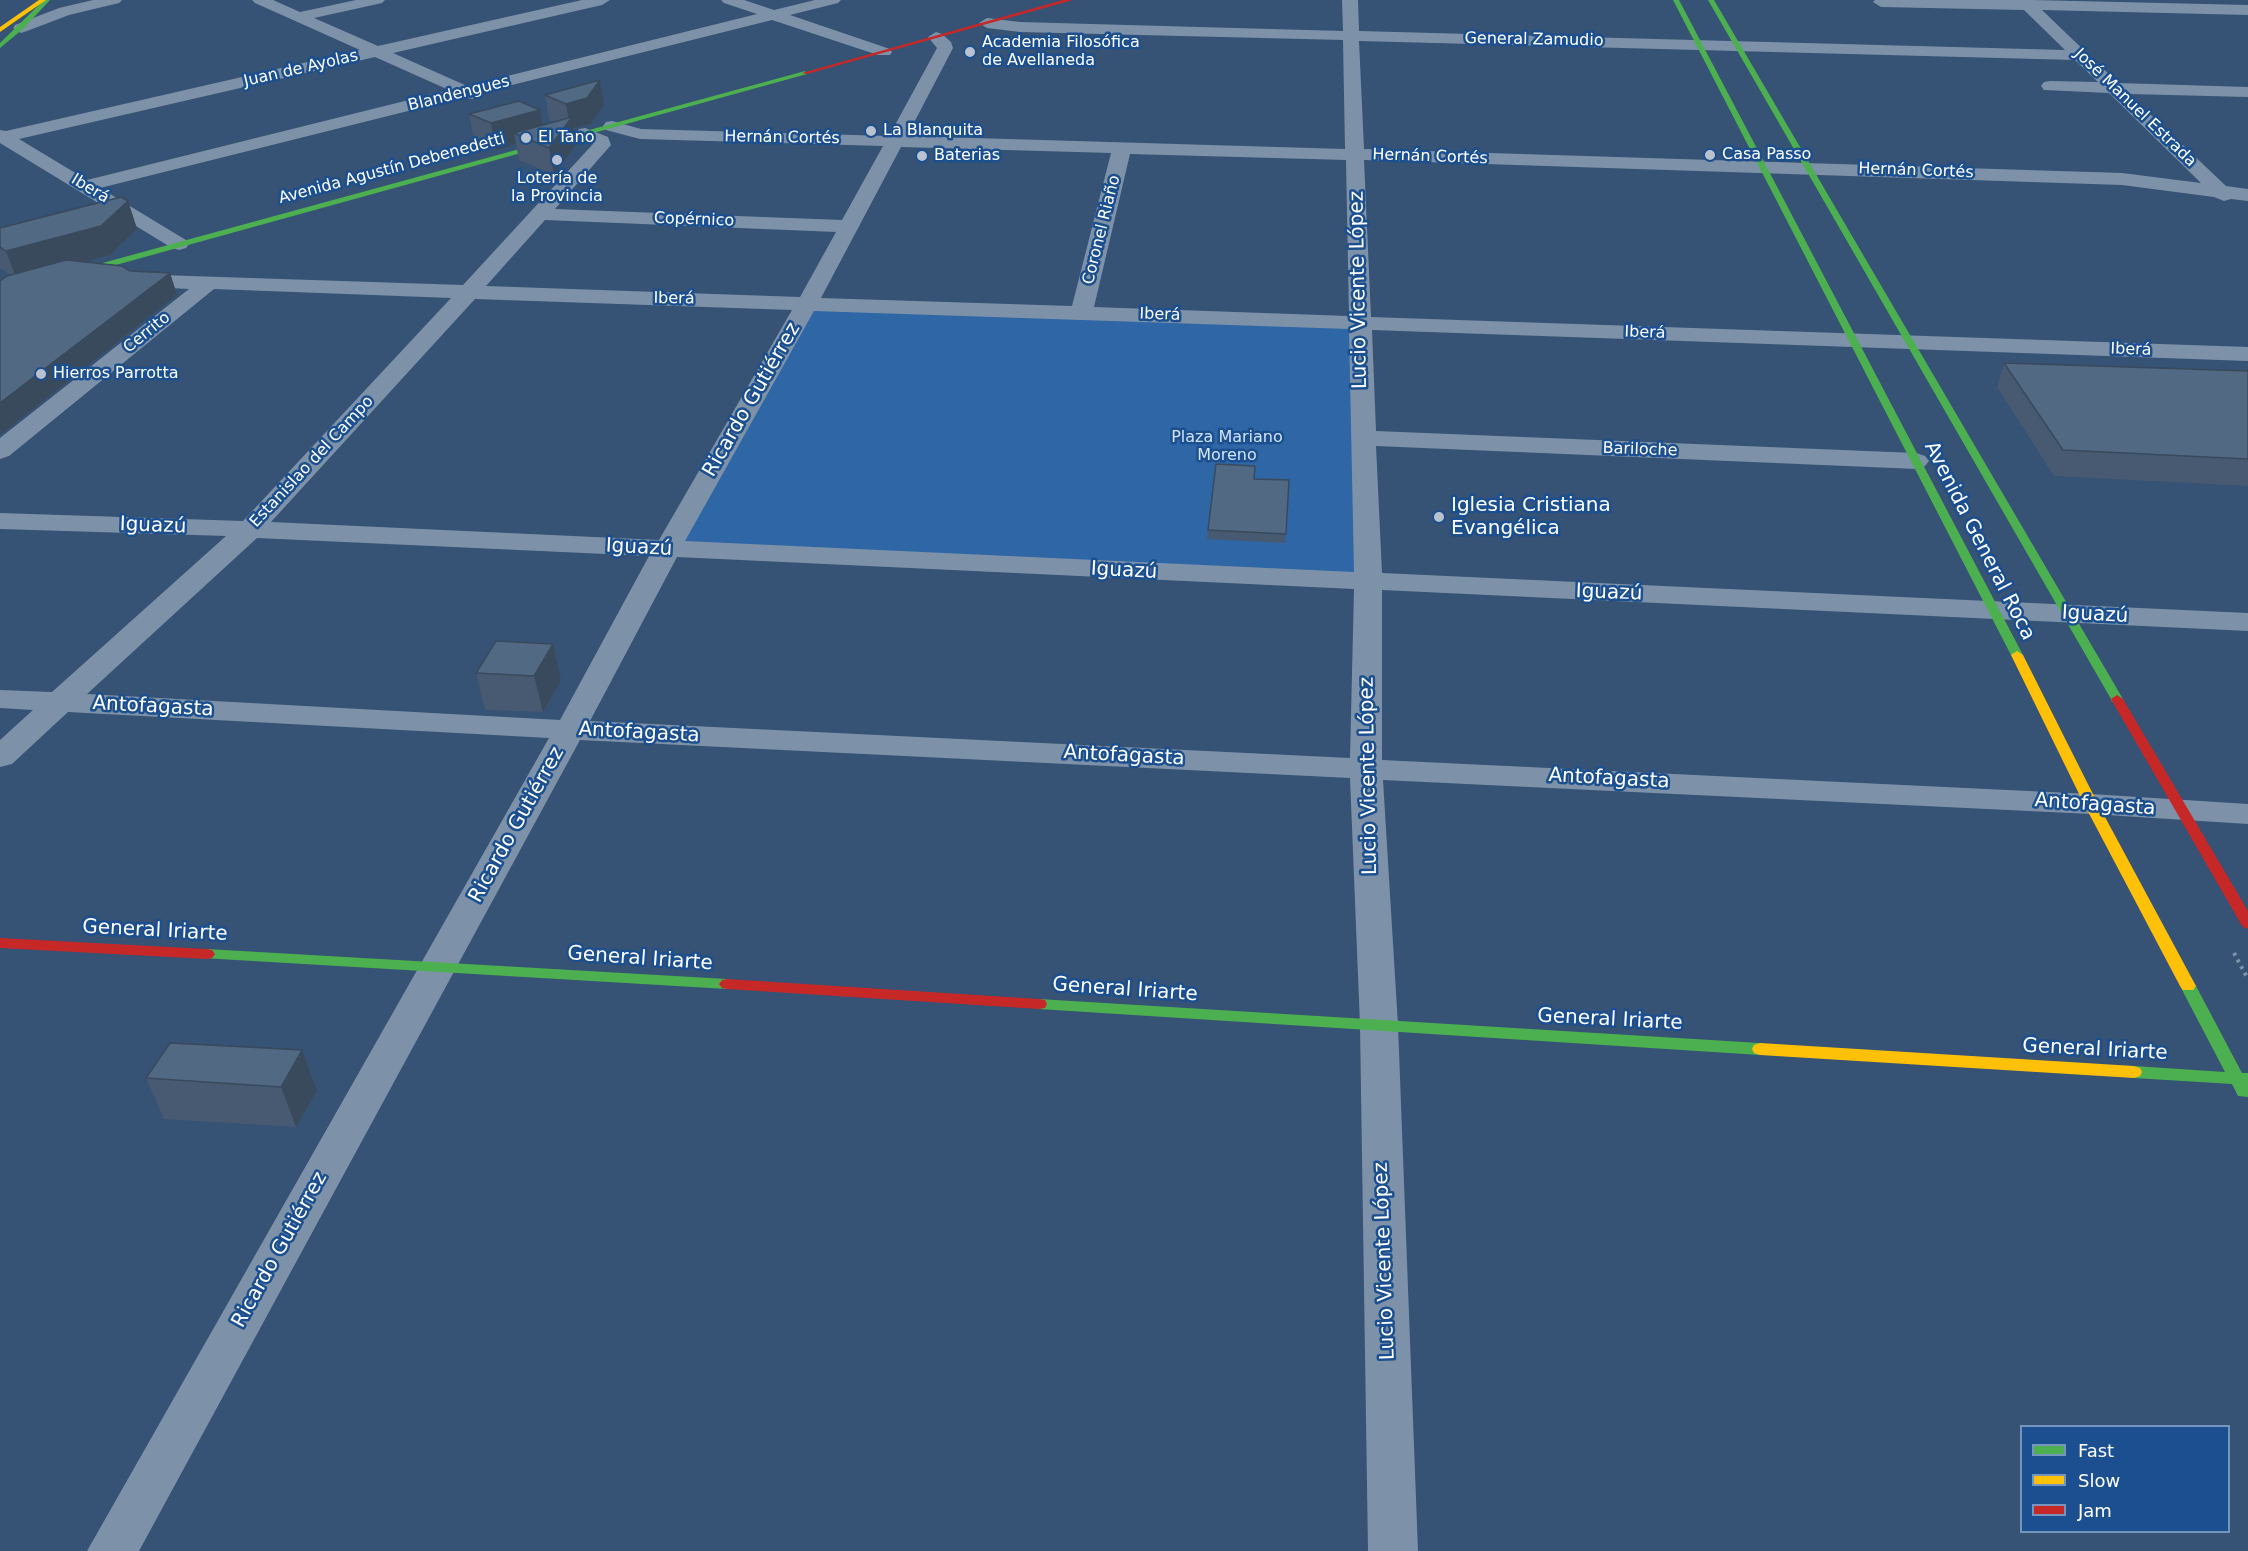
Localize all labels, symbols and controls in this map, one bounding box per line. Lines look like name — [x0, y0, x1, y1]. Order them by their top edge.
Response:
street label: General Zamudio — [1464, 29, 1604, 51]
place label: Academia Filosófica de Avellaneda — [982, 33, 1140, 71]
marker: Academia Filosófica de Avellaneda — [963, 45, 977, 59]
street label: José Manuel Estrada — [2070, 45, 2200, 171]
street label: Juan de Ayolas — [242, 47, 360, 91]
street label: Blandengues — [406, 72, 512, 116]
place label: La Blanquita — [883, 121, 983, 141]
marker: La Blanquita — [864, 124, 878, 138]
street label: Hernán Cortés — [724, 127, 840, 149]
place label: El Tano — [538, 128, 594, 148]
street label: Avenida Agustín Debenedetti — [277, 129, 507, 209]
marker: El Tano — [519, 131, 533, 145]
street label: Hernán Cortés — [1372, 145, 1488, 169]
place label: Casa Passo — [1722, 145, 1811, 165]
place label: Baterias — [934, 146, 1000, 166]
marker: Casa Passo — [1703, 148, 1717, 162]
marker: Baterias — [915, 149, 929, 163]
marker: Lotería de la Provincia — [550, 153, 564, 167]
street label: Hernán Cortés — [1858, 159, 1974, 183]
place label: Lotería de la Provincia — [511, 169, 603, 207]
street label: Iberá — [67, 170, 113, 208]
street label: Coronel Riaño — [1079, 173, 1125, 287]
street label: Lucio Vicente López — [1345, 191, 1373, 389]
street label: Copérnico — [653, 209, 735, 231]
street label: Iberá — [653, 289, 695, 309]
street label: Iberá — [1139, 305, 1181, 325]
street label: Cerrito — [120, 308, 174, 358]
street label: Ricardo Gutiérrez — [698, 319, 806, 481]
street label: Iberá — [1624, 323, 1666, 343]
street label: Iberá — [2110, 340, 2152, 360]
place label: Hierros Parrotta — [53, 364, 178, 384]
marker: Hierros Parrotta — [34, 367, 48, 381]
street label: Estanislao del Campo — [246, 392, 378, 532]
park label: Plaza Mariano Moreno — [1171, 428, 1283, 466]
street label: Avenida General Roca — [1918, 438, 2040, 644]
street label: Bariloche — [1602, 439, 1678, 461]
place label: Iglesia Cristiana Evangélica — [1451, 494, 1611, 541]
marker: Iglesia Cristiana Evangélica — [1432, 510, 1446, 524]
street label: Iguazú — [119, 513, 187, 539]
street label: Iguazú — [605, 534, 673, 562]
street label: Iguazú — [1090, 557, 1158, 585]
street label: Iguazú — [1575, 580, 1643, 606]
street label: Iguazú — [2061, 601, 2129, 629]
street label: Lucio Vicente López — [1355, 677, 1383, 875]
street label: Antofagasta — [92, 692, 214, 722]
street label: Antofagasta — [578, 718, 700, 748]
street label: Antofagasta — [1063, 741, 1185, 771]
street label: Ricardo Gutiérrez — [464, 743, 570, 907]
street label: Antofagasta — [1548, 764, 1670, 794]
street label: Antofagasta — [2034, 789, 2156, 821]
street label: General Iriarte — [82, 915, 228, 947]
street label: General Iriarte — [567, 942, 713, 976]
street label: General Iriarte — [1052, 973, 1198, 1007]
street label: General Iriarte — [1537, 1004, 1683, 1036]
street label: General Iriarte — [2022, 1034, 2168, 1066]
street label: Lucio Vicente López — [1370, 1161, 1400, 1361]
street label: Ricardo Gutiérrez — [227, 1168, 333, 1332]
legend — [2020, 1425, 2230, 1533]
text: Fast — [2078, 1440, 2114, 1461]
text: Slow — [2078, 1470, 2120, 1491]
text: Jam — [2078, 1500, 2112, 1521]

